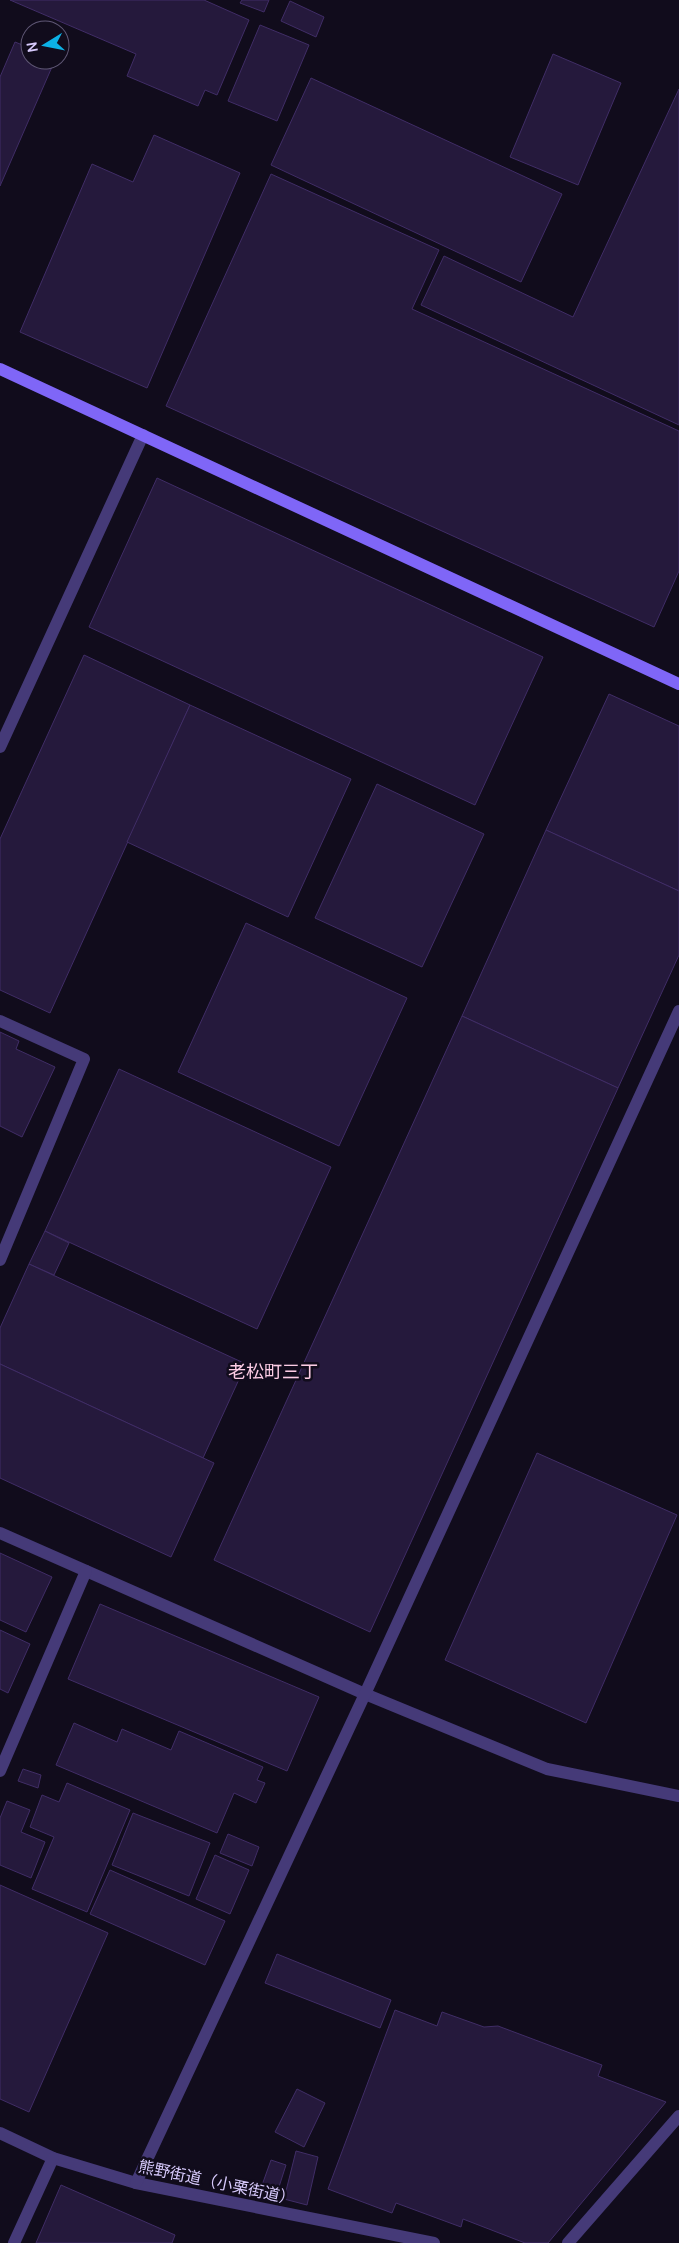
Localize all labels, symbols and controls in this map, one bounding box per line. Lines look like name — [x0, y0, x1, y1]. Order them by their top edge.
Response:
north arrow — [20, 20, 70, 70]
text: N — [21, 41, 42, 54]
district label: 老松町三丁 — [228, 1359, 318, 1383]
street label: 熊野街道（小栗街道） — [136, 2155, 298, 2209]

